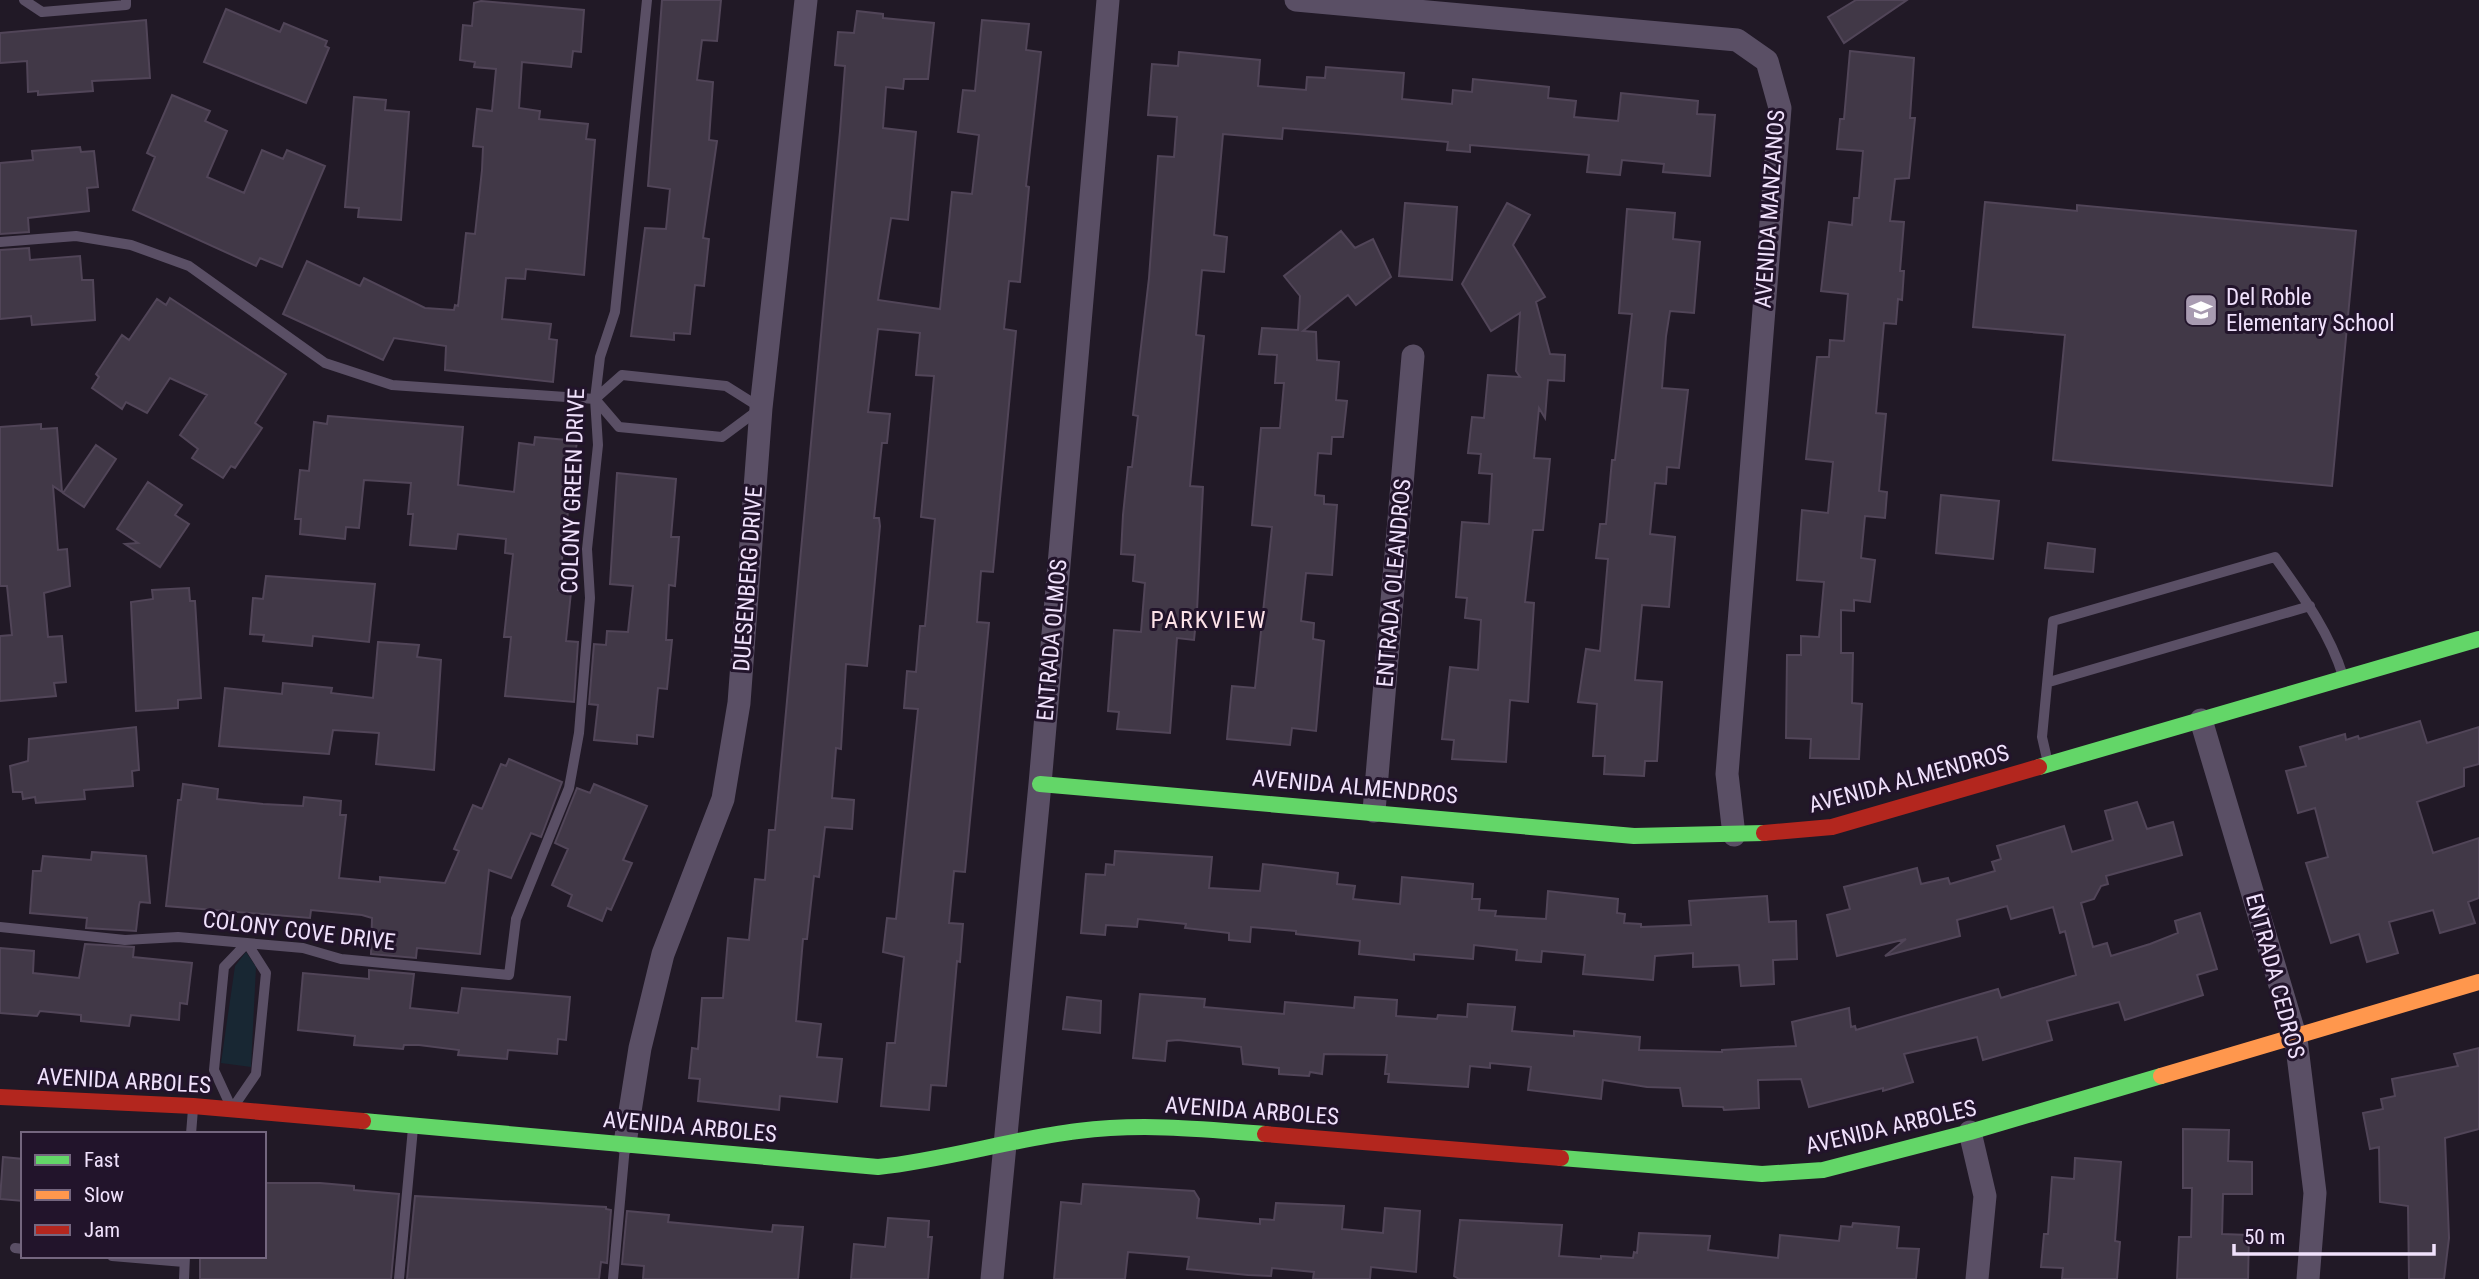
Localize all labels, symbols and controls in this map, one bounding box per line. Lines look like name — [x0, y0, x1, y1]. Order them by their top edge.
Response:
street label: AVENIDA MANZANOS — [1750, 109, 1790, 309]
place label: Del Roble Elementary School — [2226, 284, 2395, 337]
school or university icon: Del Roble Elementary School — [2182, 291, 2220, 329]
street label: COLONY GREEN DRIVE — [556, 388, 590, 594]
street label: ENTRADA OLEANDROS — [1371, 478, 1417, 688]
street label: DUESENBERG DRIVE — [728, 486, 768, 672]
street label: ENTRADA OLMOS — [1031, 558, 1073, 722]
district label: PARKVIEW — [1150, 606, 1268, 634]
street label: AVENIDA ALMENDROS — [1806, 739, 2012, 819]
street label: AVENIDA ALMENDROS — [1251, 765, 1459, 809]
street label: ENTRADA CEDROS — [2240, 891, 2310, 1061]
street label: COLONY COVE DRIVE — [201, 906, 397, 956]
street label: AVENIDA ARBOLES — [36, 1063, 212, 1099]
street label: AVENIDA ARBOLES — [1164, 1091, 1340, 1131]
street label: AVENIDA ARBOLES — [1803, 1094, 1979, 1160]
street label: AVENIDA ARBOLES — [602, 1106, 778, 1148]
legend — [21, 1132, 266, 1258]
text: Fast — [84, 1148, 120, 1172]
text: Slow — [84, 1183, 124, 1207]
scale bar — [2234, 1212, 2434, 1256]
text: Jam — [84, 1218, 120, 1242]
text: 50 m — [2244, 1225, 2285, 1249]

